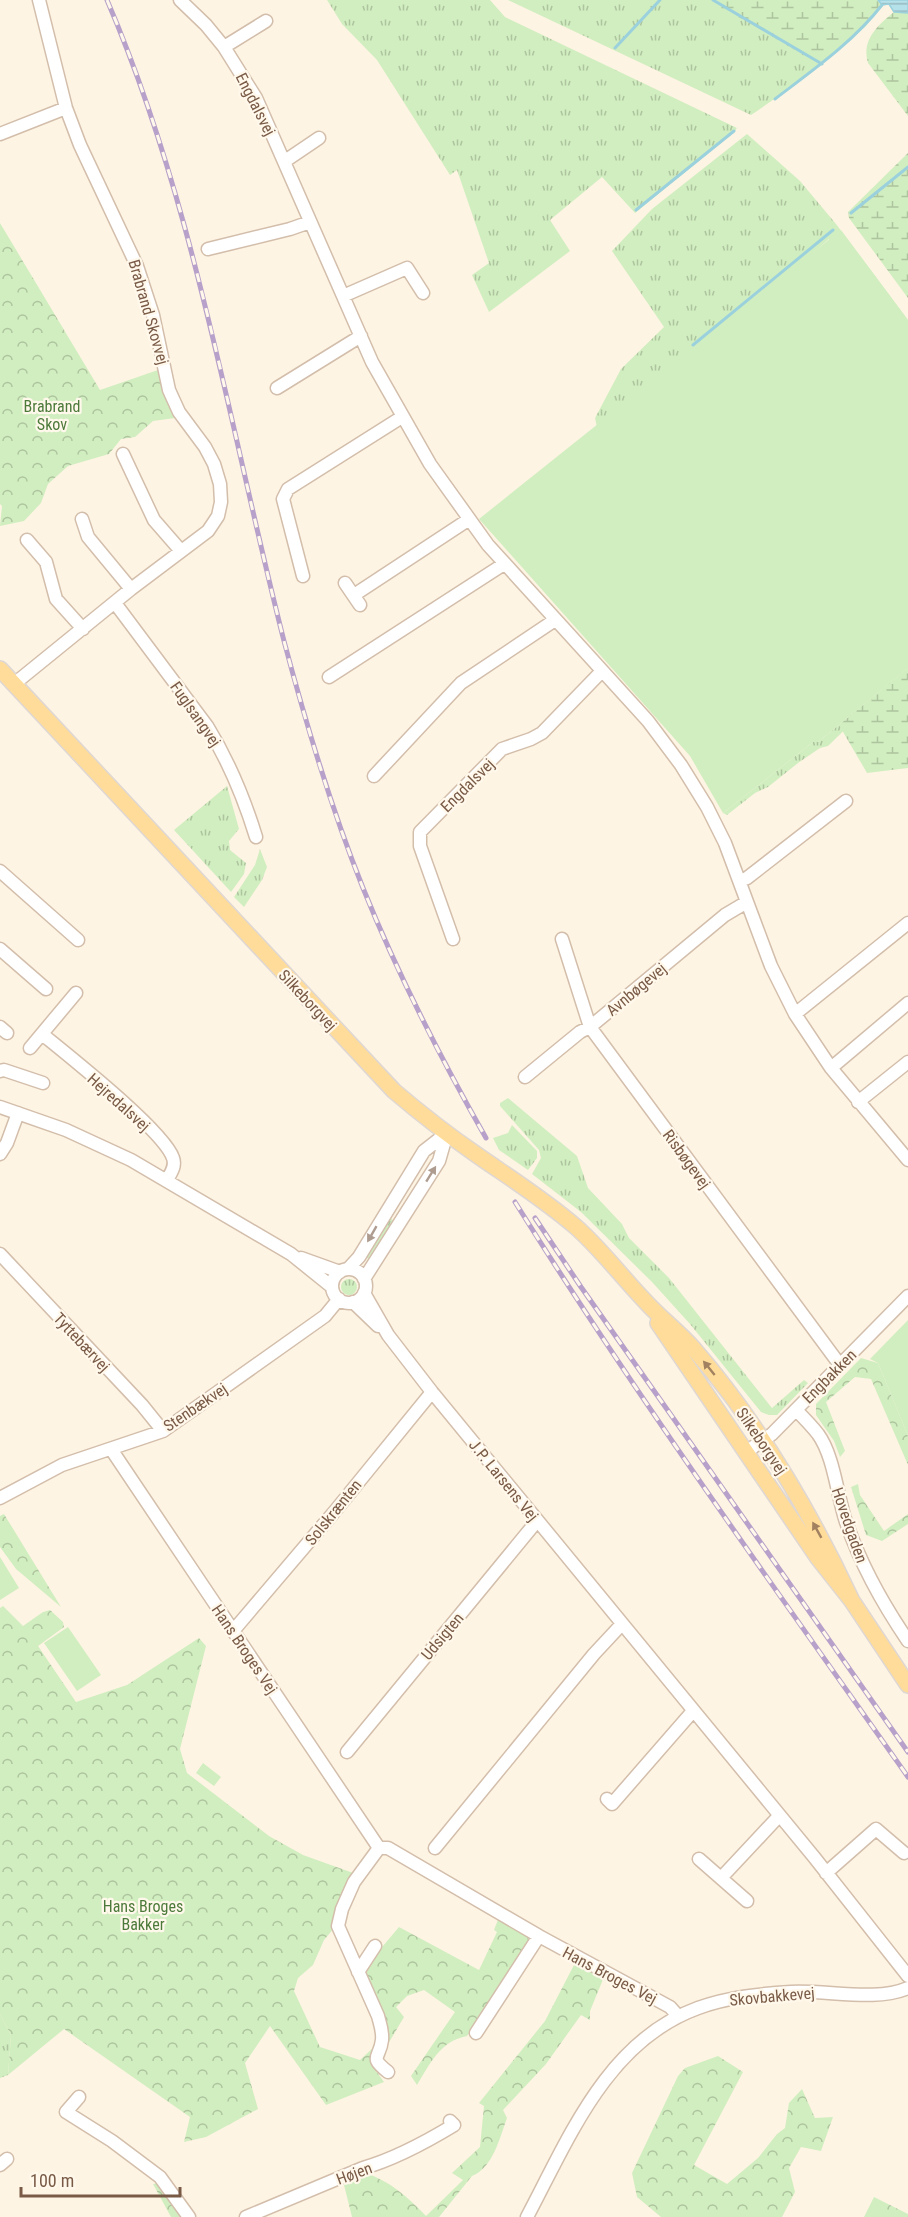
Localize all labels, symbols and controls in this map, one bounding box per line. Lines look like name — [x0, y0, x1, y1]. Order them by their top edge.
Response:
street label: Engdalsvej — [232, 70, 279, 139]
street label: Brabrand Skovvej — [124, 257, 173, 367]
park label: Brabrand Skov — [24, 397, 80, 434]
street label: Fuglsangvej — [166, 678, 225, 751]
street label: Engdalsvej — [437, 755, 498, 816]
street label: Avnbøgevej — [602, 959, 670, 1020]
street label: Silkeborgvej — [275, 966, 341, 1035]
street label: Hejredalsvej — [83, 1069, 154, 1135]
street label: Risbøgevej — [659, 1126, 714, 1193]
one-way arrow — [426, 1166, 437, 1182]
one-way arrow — [367, 1226, 378, 1242]
street label: Tyttebærvej — [50, 1309, 114, 1376]
street label: Engbakken — [798, 1345, 860, 1407]
one-way arrow — [703, 1361, 716, 1376]
street label: Stenbækvej — [160, 1379, 231, 1436]
street label: Silkeborgvej — [732, 1404, 791, 1478]
street label: J.P. Larsens Vej — [465, 1436, 542, 1525]
street label: Solskrænten — [301, 1476, 366, 1549]
street label: Hovedgaden — [828, 1485, 871, 1565]
one-way arrow — [812, 1521, 822, 1538]
street label: Hans Broges Vej — [208, 1601, 282, 1698]
street label: Udsigten — [417, 1609, 468, 1664]
park label: Hans Broges Bakker — [103, 1897, 183, 1934]
street label: Hans Broges Vej — [559, 1943, 660, 2008]
street label: Skovbakkevej — [729, 1983, 815, 2010]
street label: Højen — [334, 2158, 375, 2189]
scale bar — [21, 2160, 180, 2198]
text: 100 m — [30, 2170, 74, 2191]

